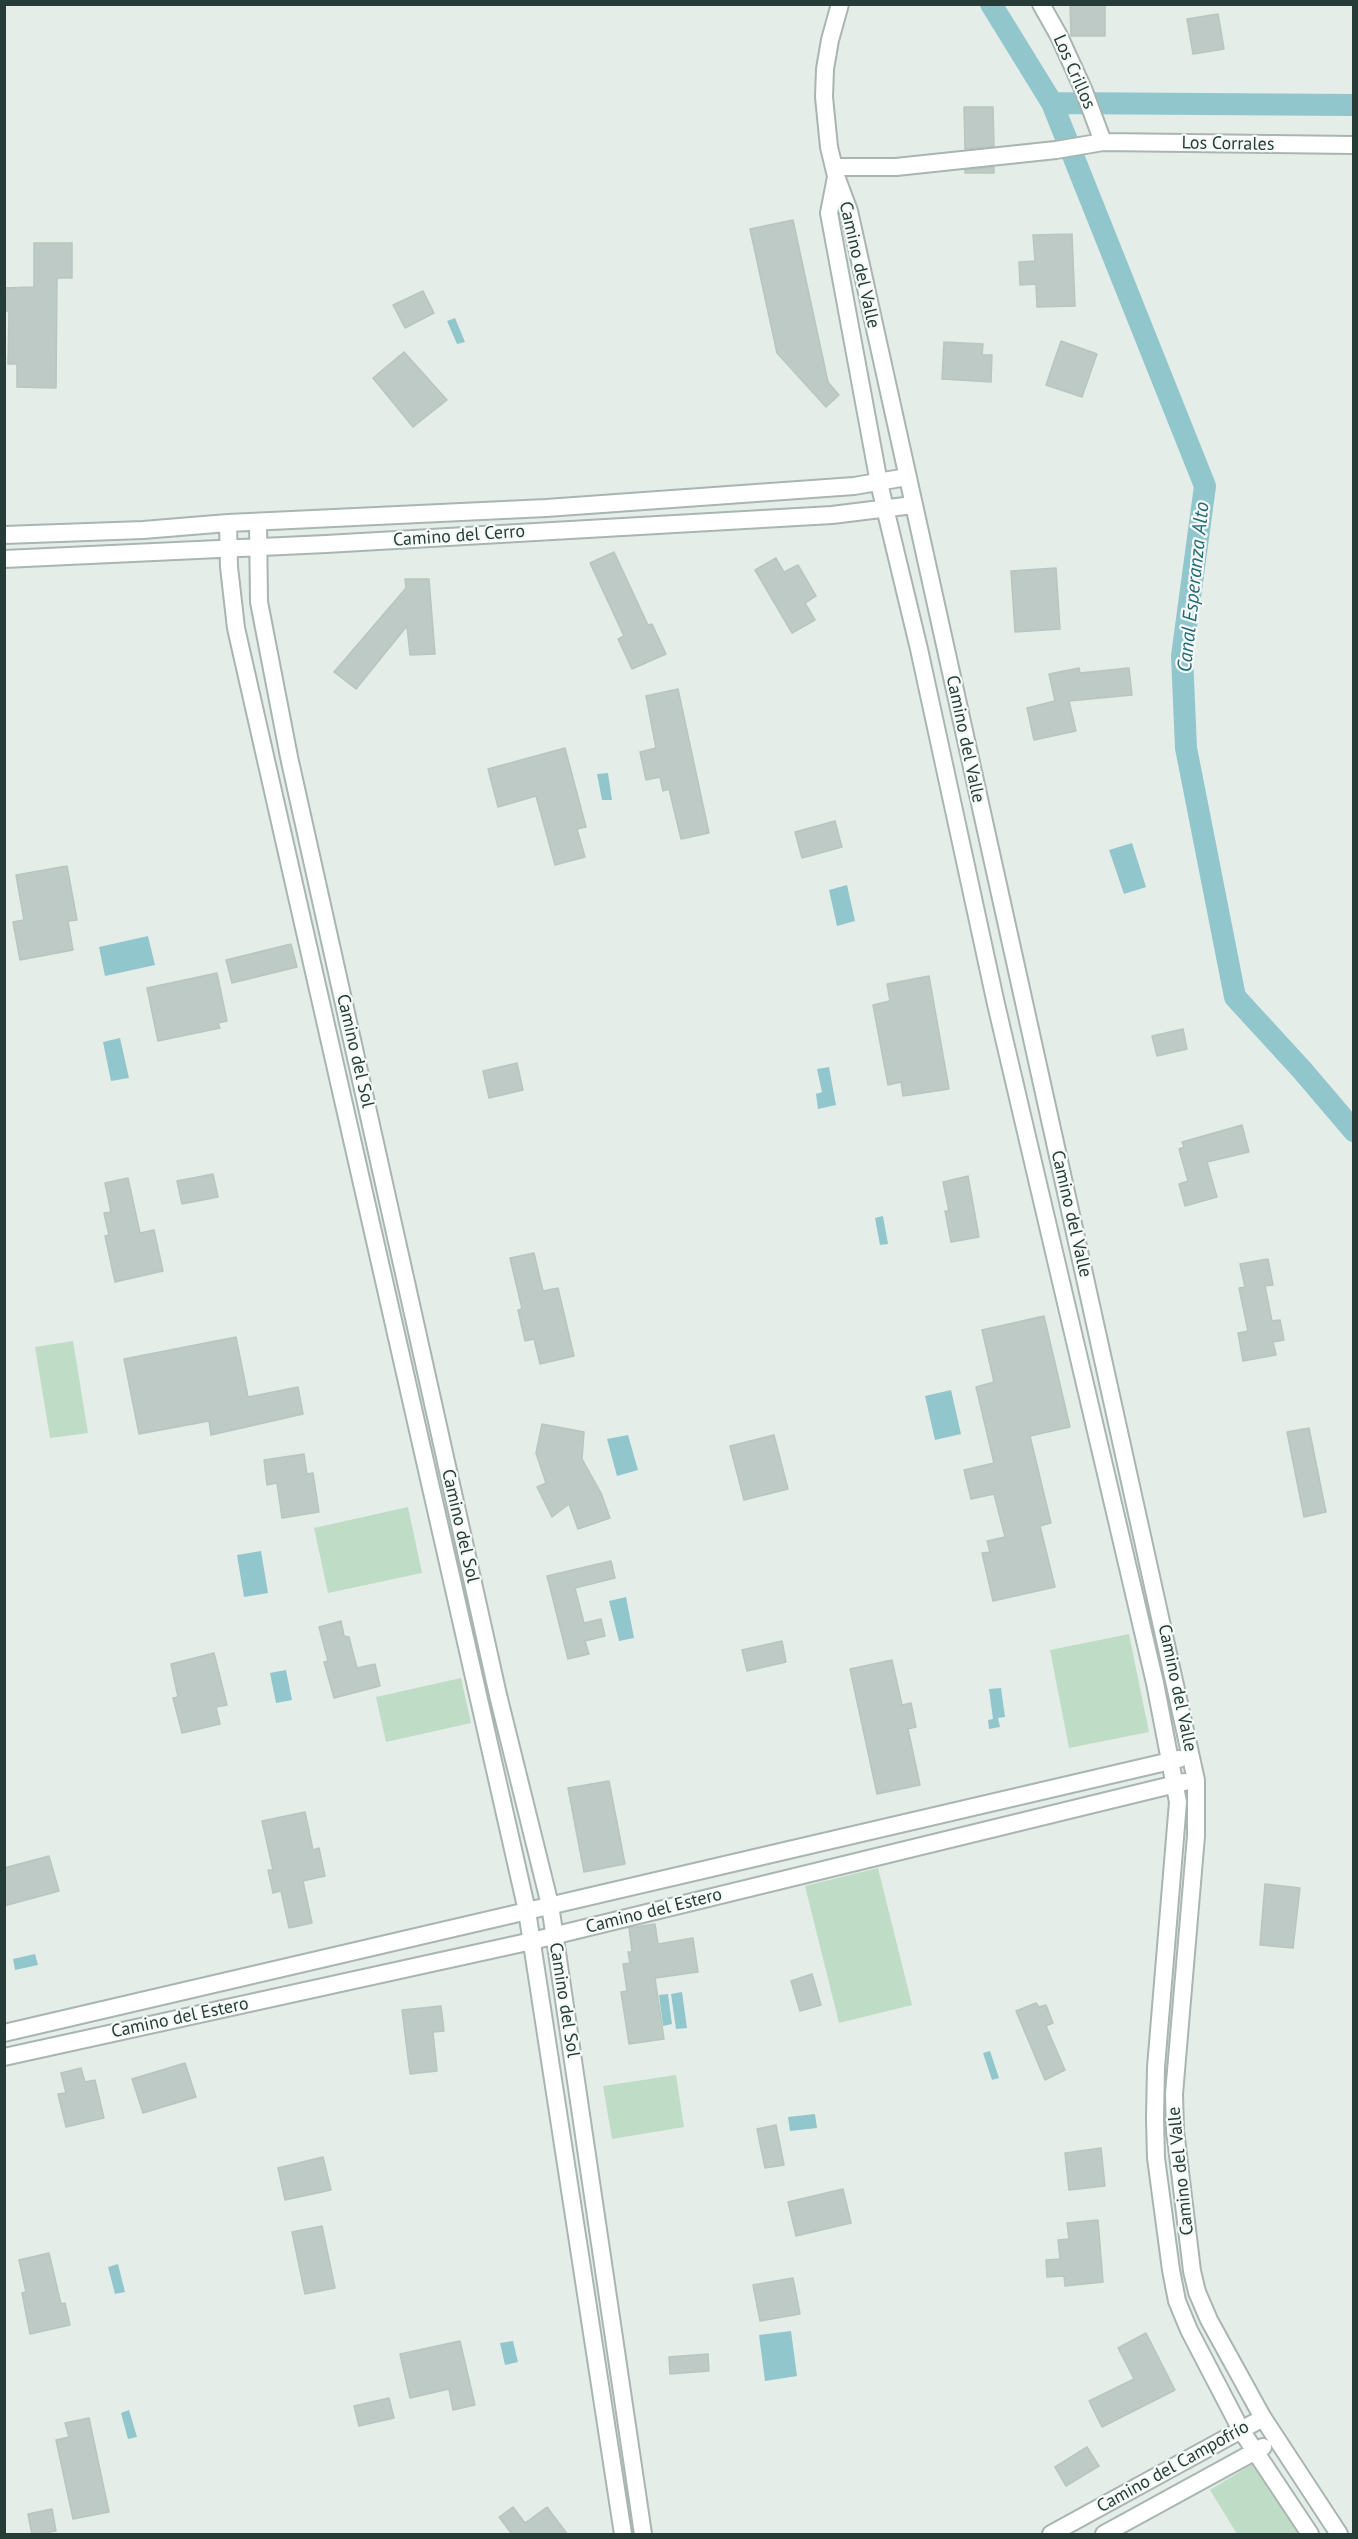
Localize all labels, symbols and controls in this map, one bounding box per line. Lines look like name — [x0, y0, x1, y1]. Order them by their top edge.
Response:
street label: Los Crillos — [1048, 32, 1100, 112]
street label: Los Corrales — [1181, 132, 1275, 156]
street label: Camino del Valle — [834, 200, 884, 330]
water label: Canal Esperanza Alto — [1173, 501, 1215, 673]
street label: Camino del Cerro — [392, 521, 526, 551]
street label: Camino del Valle — [941, 673, 989, 805]
street label: Camino del Sol — [331, 992, 379, 1110]
street label: Camino del Valle — [1046, 1149, 1096, 1279]
street label: Camino del Sol — [436, 1467, 484, 1585]
street label: Camino del Valle — [1153, 1622, 1201, 1754]
street label: Camino del Estero — [584, 1884, 724, 1938]
street label: Camino del Sol — [544, 1941, 584, 2059]
street label: Camino del Estero — [109, 1993, 251, 2043]
street label: Camino del Valle — [1163, 2106, 1199, 2236]
street label: Camino del Campofrío — [1093, 2416, 1253, 2518]

